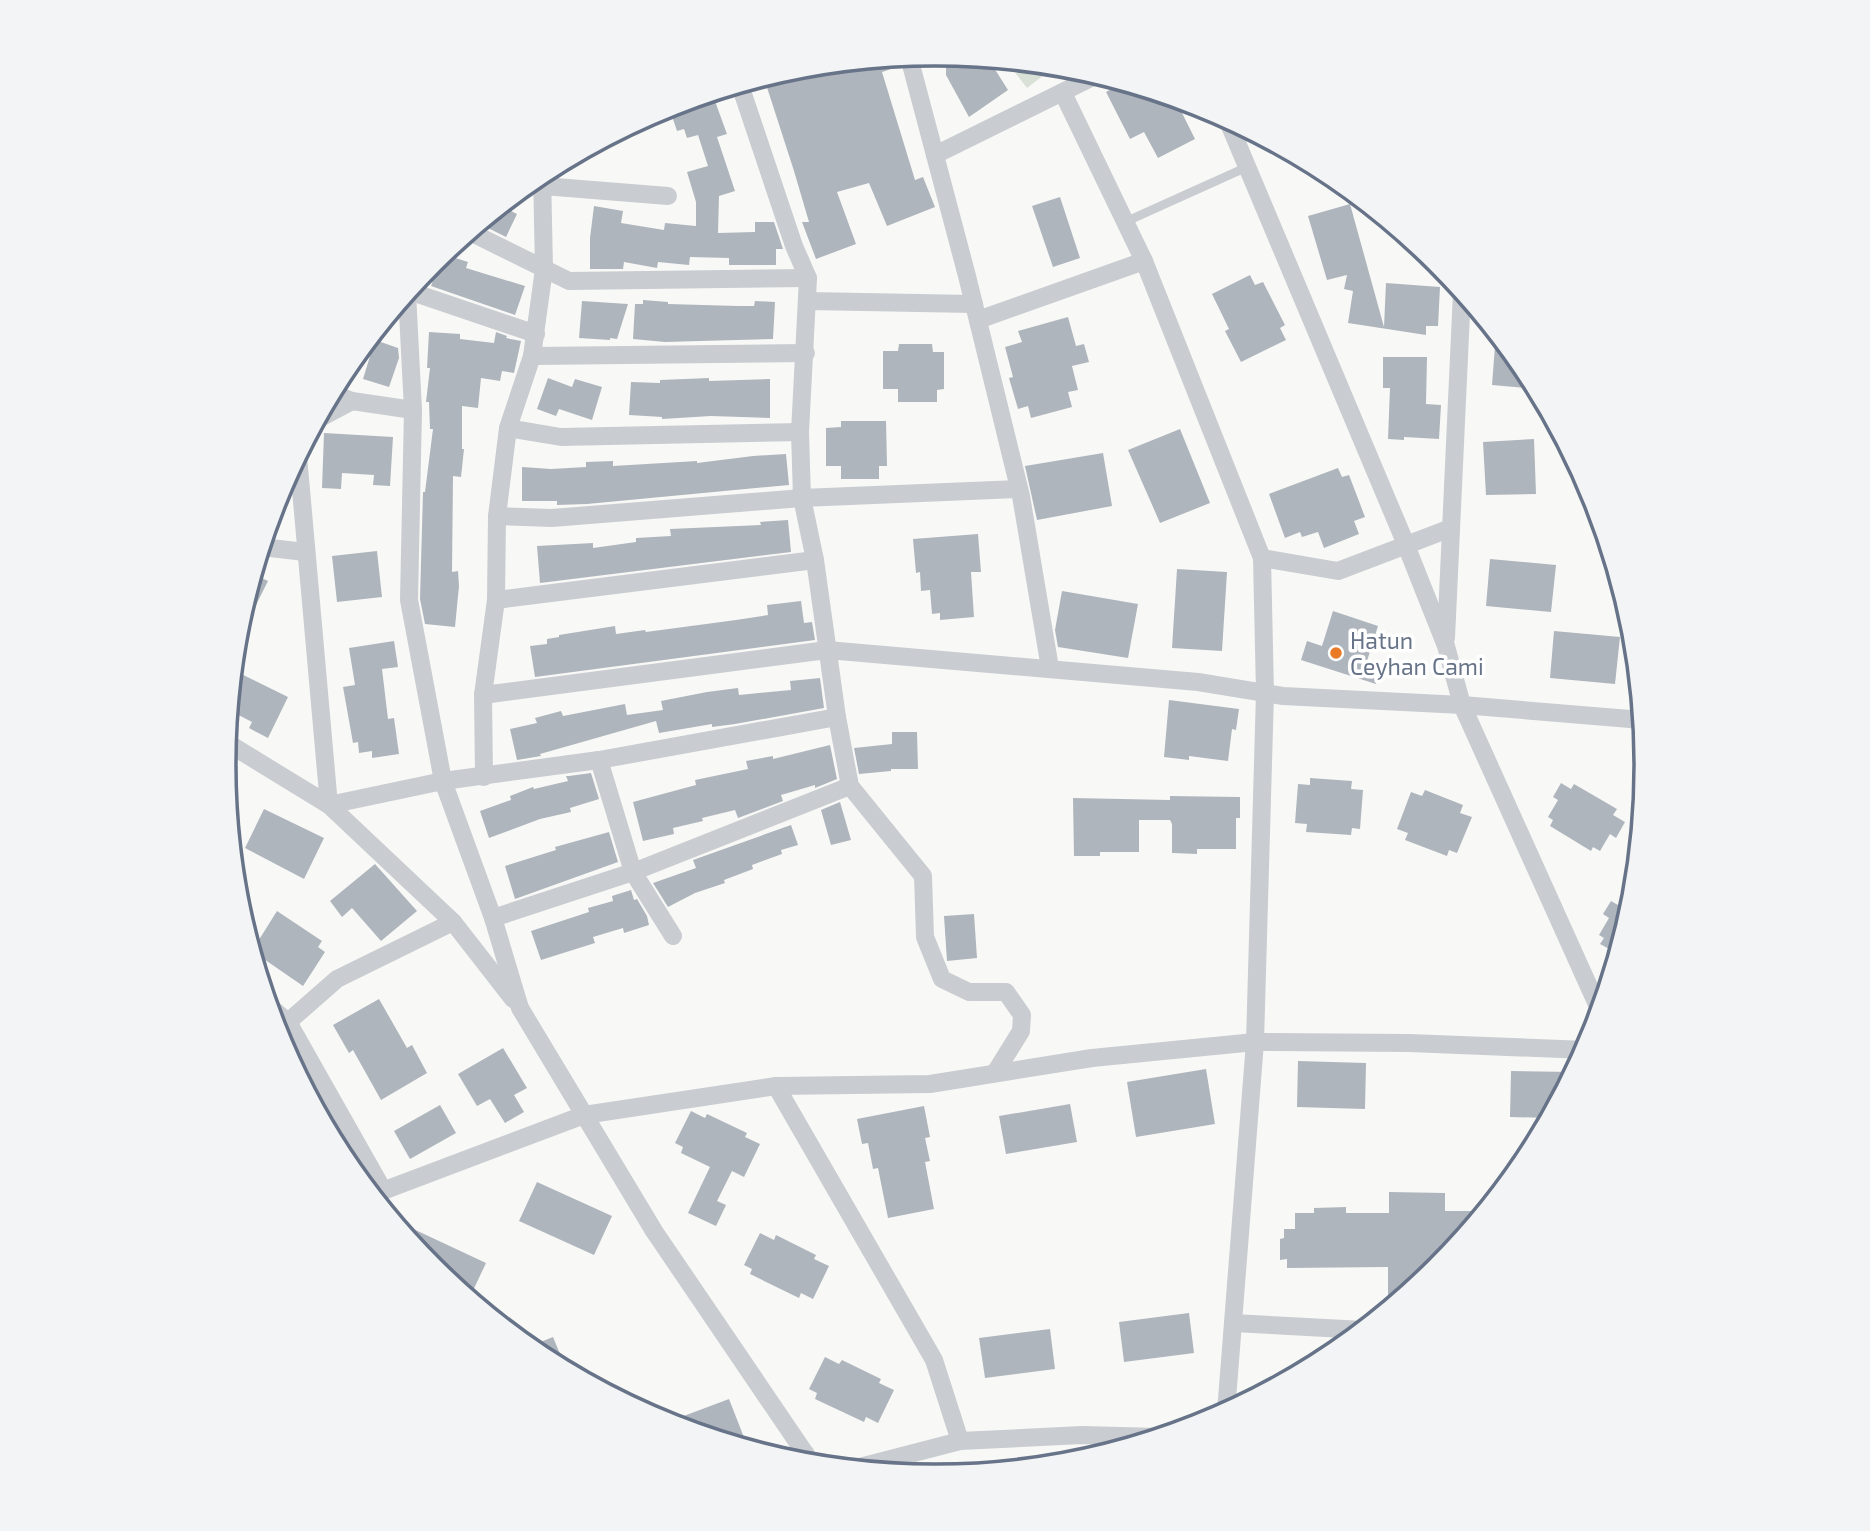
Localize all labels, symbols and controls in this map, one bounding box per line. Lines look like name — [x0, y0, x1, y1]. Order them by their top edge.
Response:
place label: Hatun Ceyhan Cami — [1350, 626, 1484, 680]
marker: Hatun Ceyhan Cami — [1328, 645, 1344, 661]

